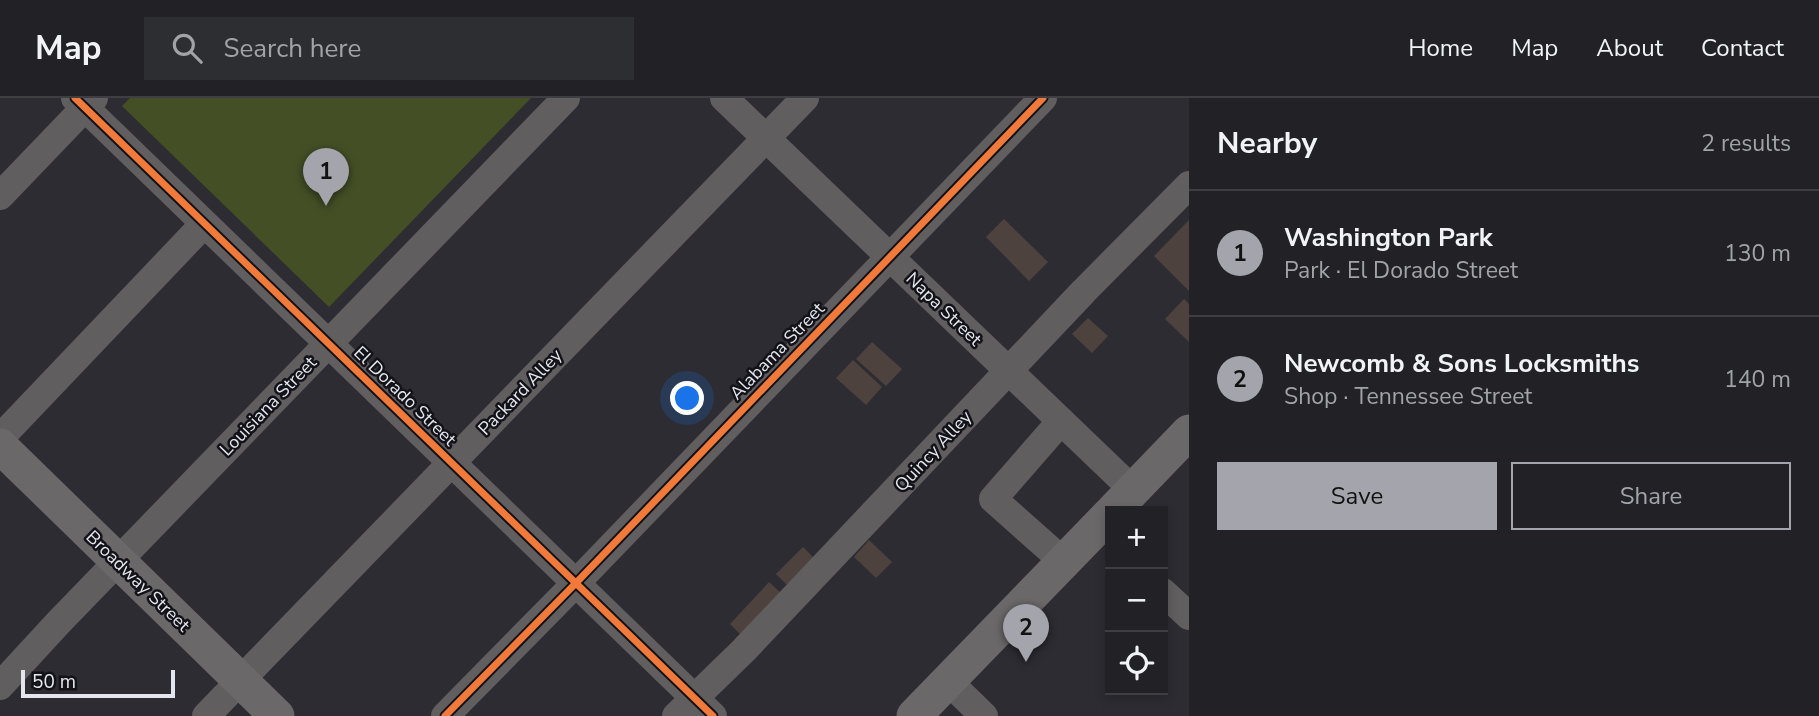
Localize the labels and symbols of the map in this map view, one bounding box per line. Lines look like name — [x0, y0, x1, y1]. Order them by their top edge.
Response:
pin: 1 — [303, 148, 349, 206]
street label: Napa Street — [901, 267, 988, 352]
street label: Alabama Street — [724, 297, 830, 405]
street label: El Dorado Street — [348, 341, 462, 452]
street label: Packard Alley — [473, 343, 568, 440]
street label: Louisiana Street — [214, 350, 322, 461]
your location — [670, 381, 704, 415]
street label: Quincy Alley — [889, 405, 977, 497]
street label: Broadway Street — [81, 525, 196, 637]
pin: 2 — [1003, 604, 1049, 662]
scale bar — [21, 667, 175, 699]

